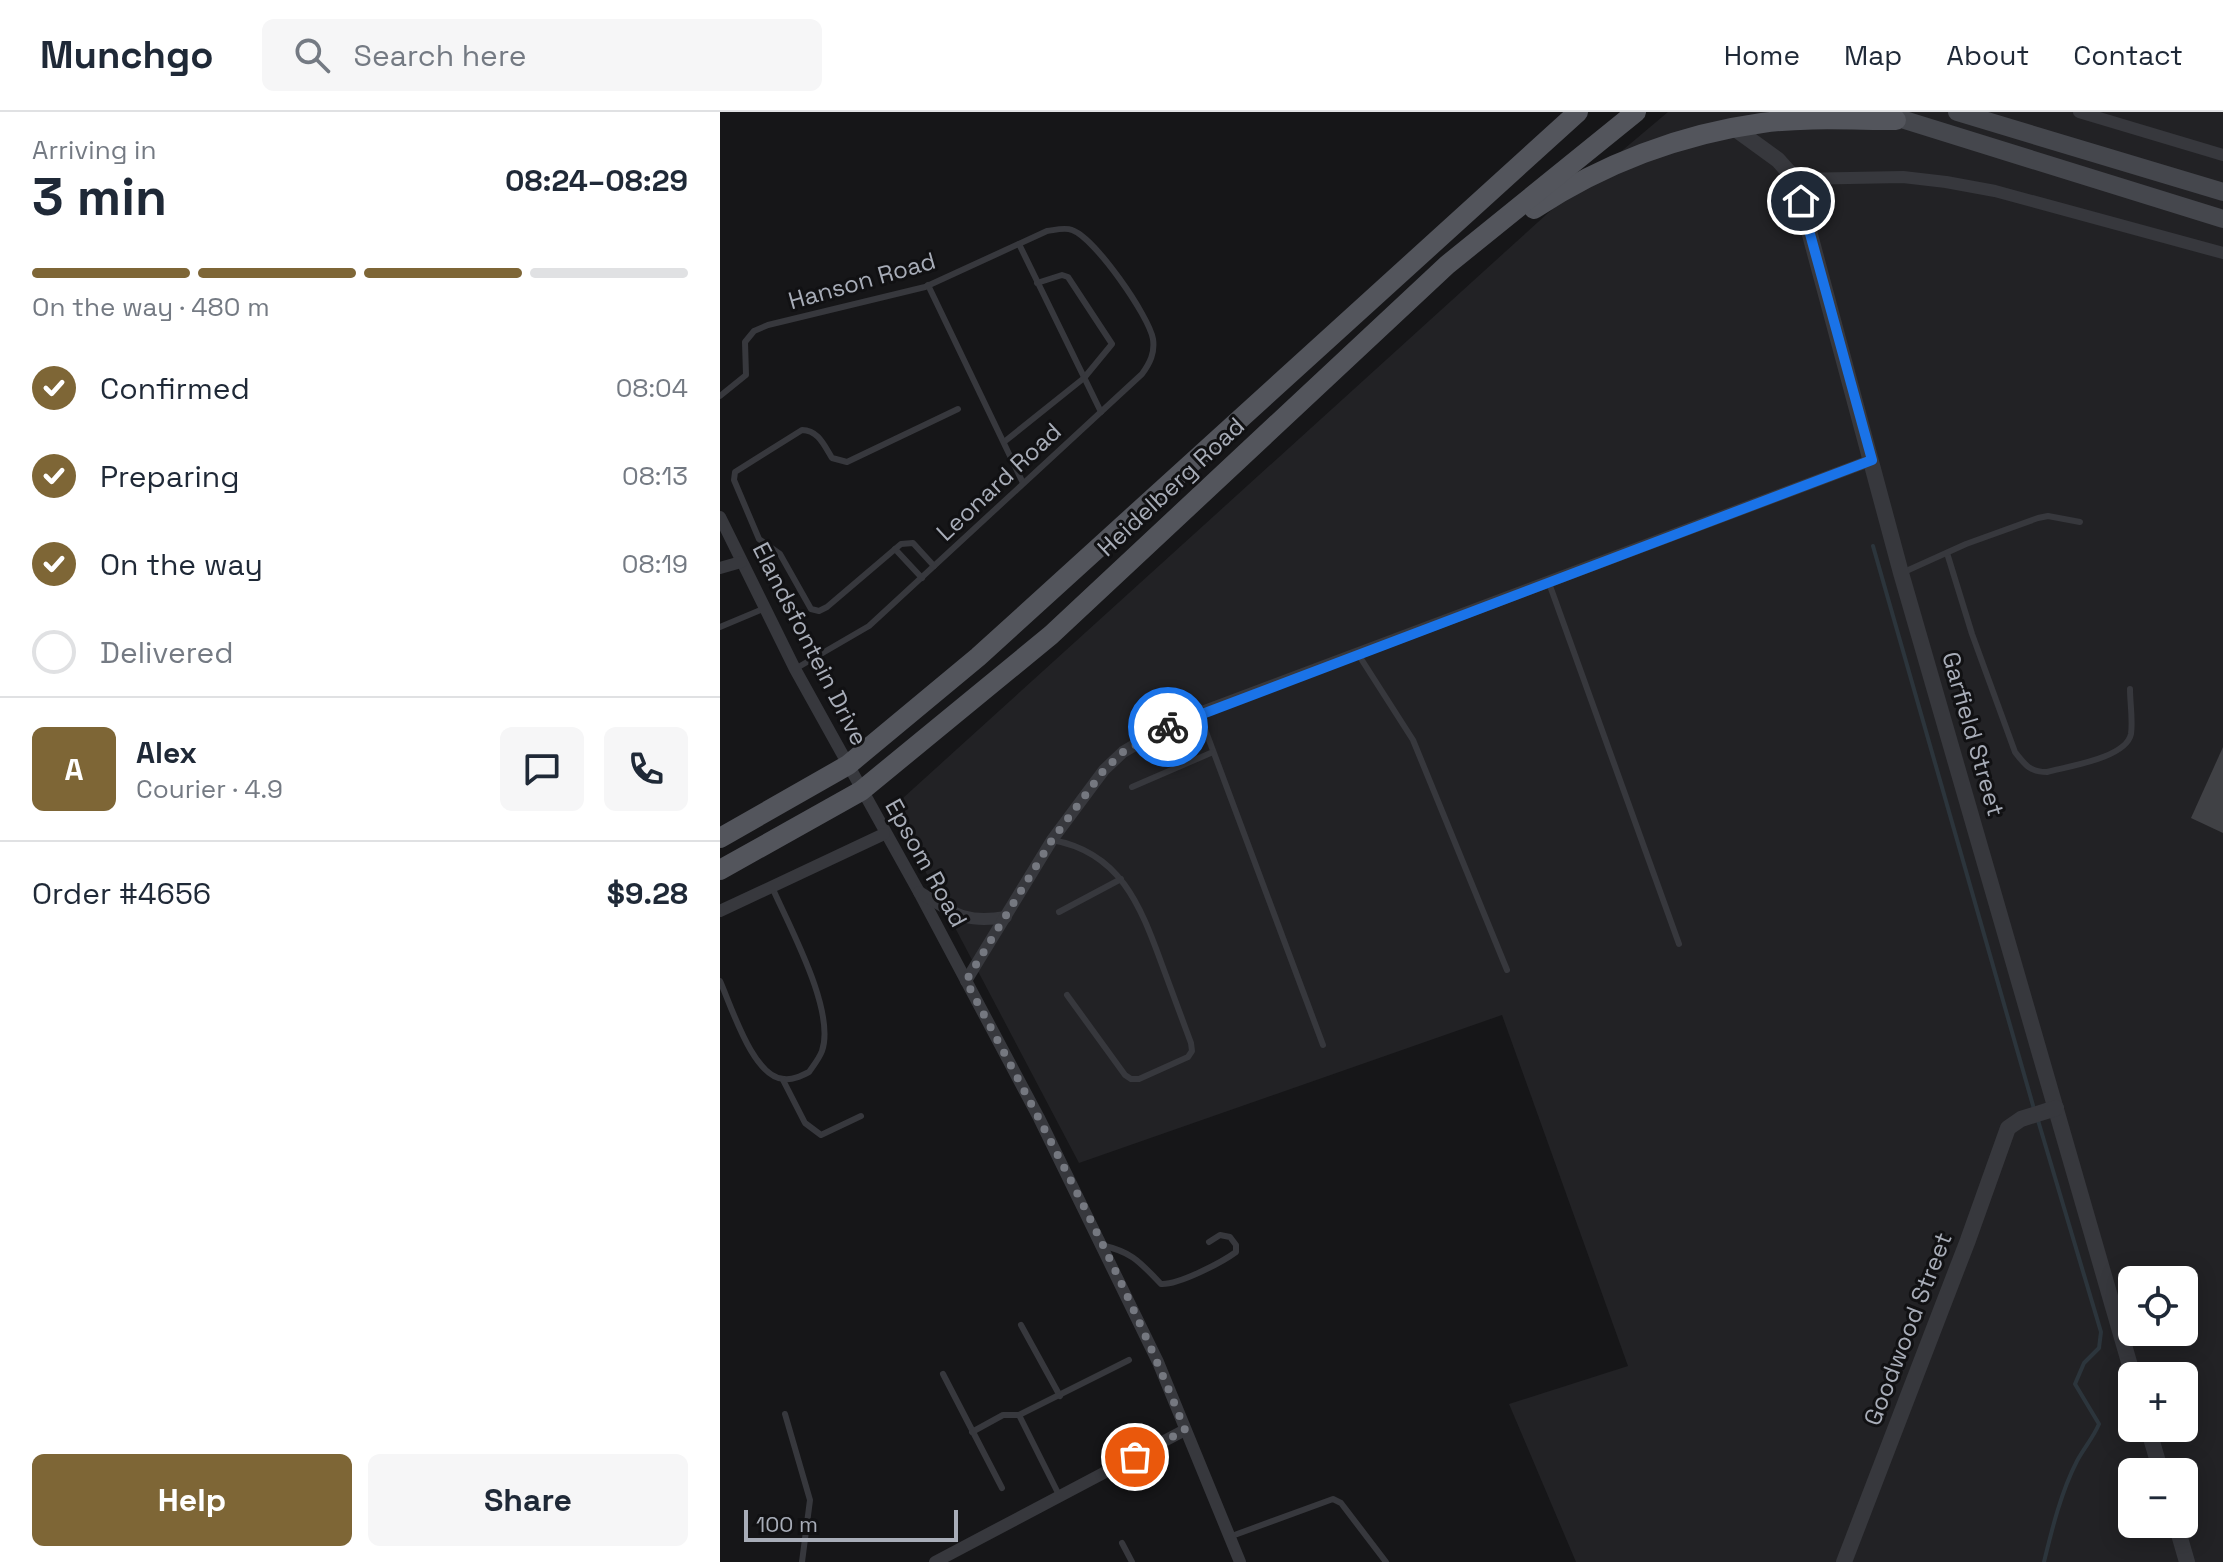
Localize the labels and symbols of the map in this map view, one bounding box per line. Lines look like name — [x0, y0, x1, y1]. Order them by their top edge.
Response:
pin — [1767, 167, 1835, 235]
street label: Hanson Road — [785, 245, 939, 316]
street label: Heidelberg Road — [1091, 410, 1251, 563]
street label: Leonard Road — [930, 416, 1068, 547]
street label: Elandsfontein Drive — [746, 537, 875, 751]
street label: Garfield Street — [1935, 648, 2012, 820]
courier — [1128, 687, 1208, 767]
street label: Epsom Road — [878, 793, 974, 932]
street label: Goodwood Street — [1856, 1228, 1959, 1430]
pin — [1101, 1423, 1169, 1491]
scale bar — [744, 1506, 958, 1542]

